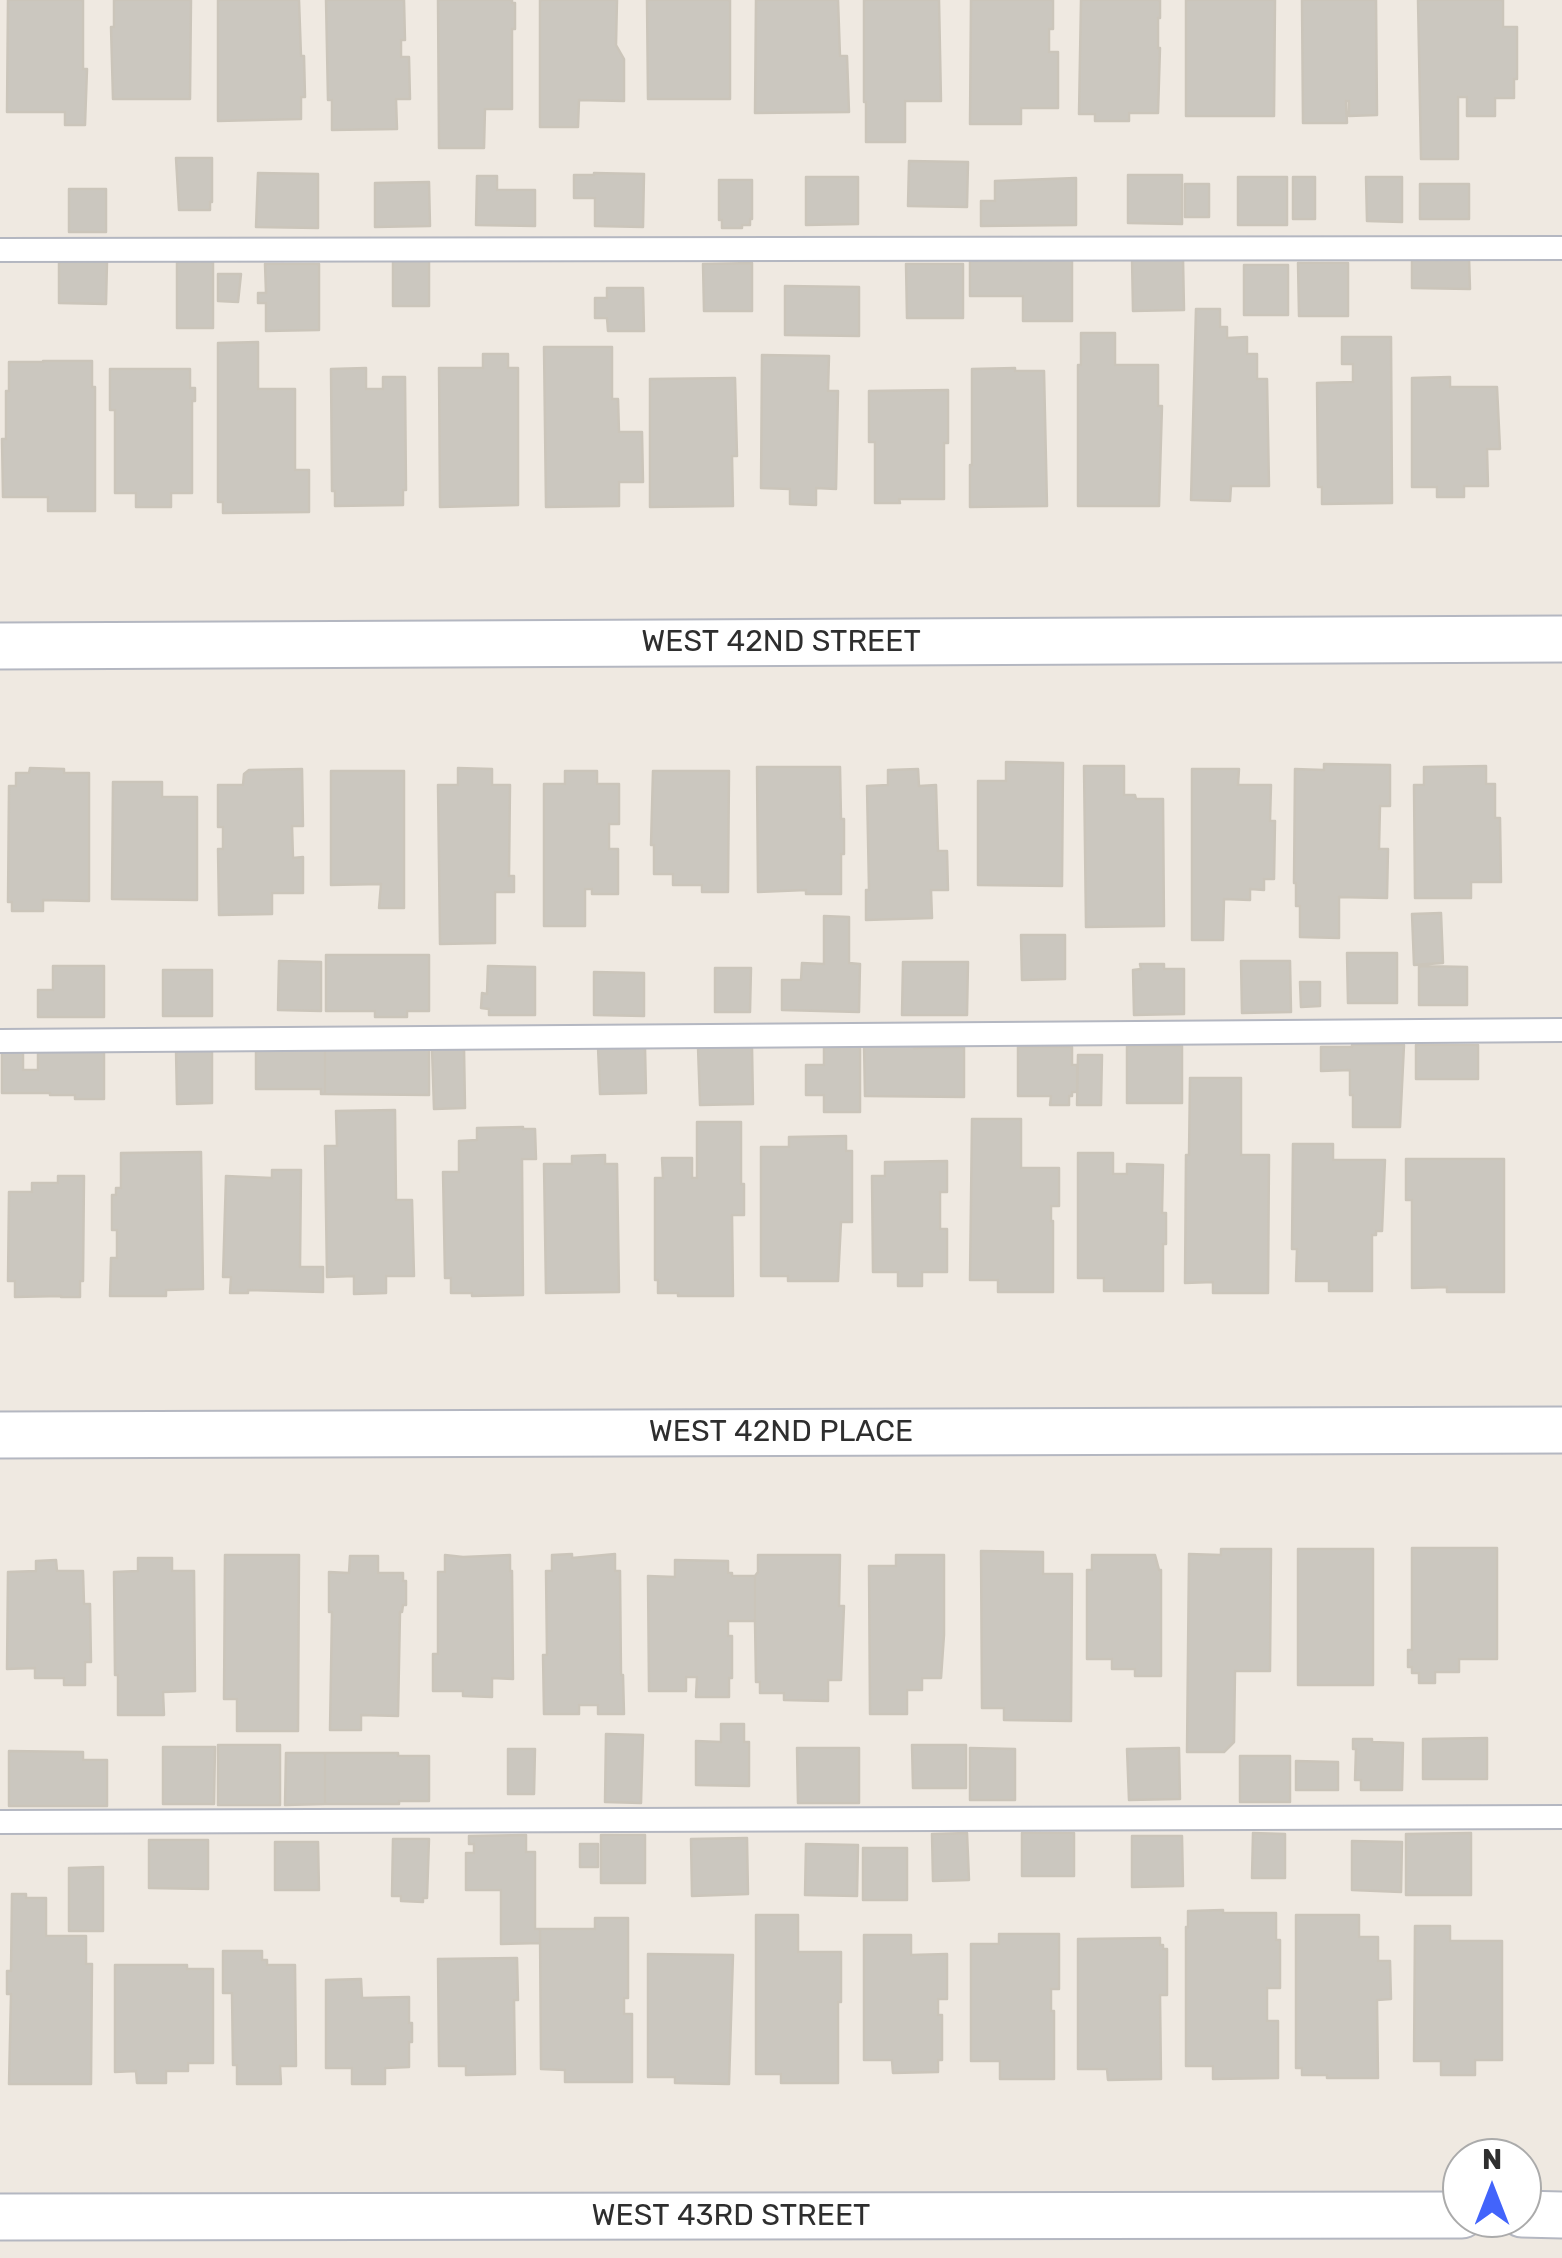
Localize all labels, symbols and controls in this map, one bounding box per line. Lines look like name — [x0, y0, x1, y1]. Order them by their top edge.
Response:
street label: WEST 42ND STREET — [641, 624, 921, 660]
street label: WEST 42ND PLACE — [649, 1414, 913, 1450]
north arrow — [1442, 2138, 1542, 2238]
text: N — [1482, 2143, 1502, 2176]
street label: WEST 43RD STREET — [592, 2198, 870, 2234]

